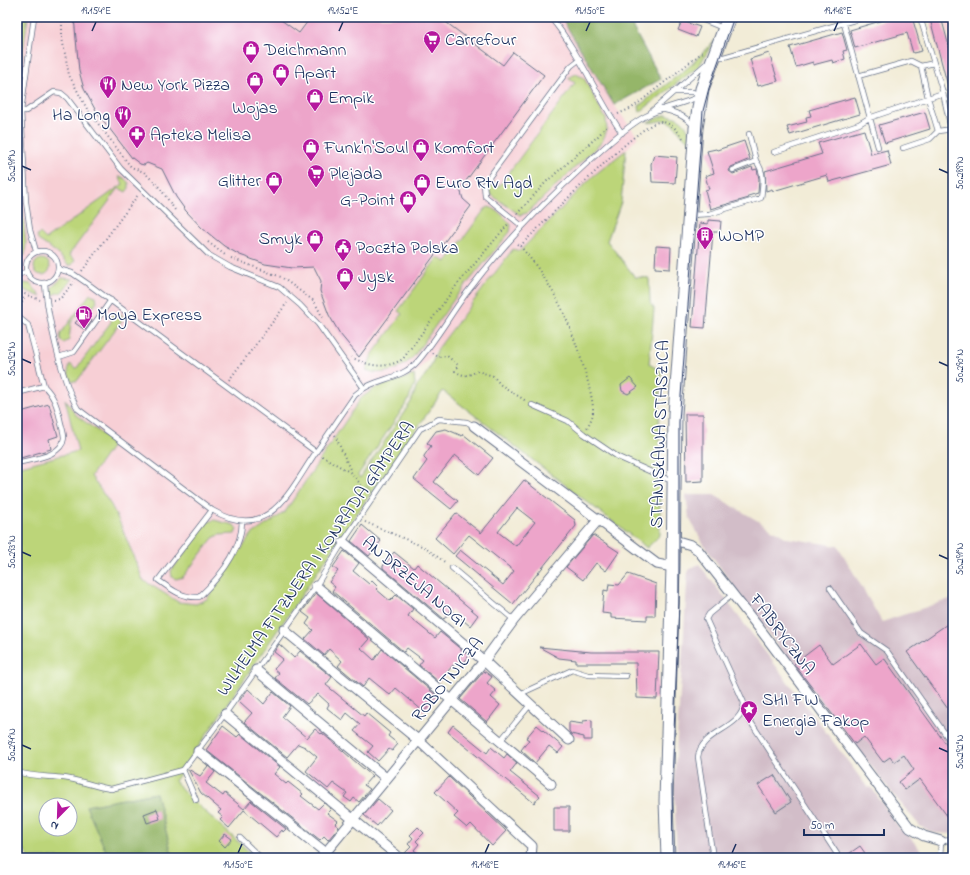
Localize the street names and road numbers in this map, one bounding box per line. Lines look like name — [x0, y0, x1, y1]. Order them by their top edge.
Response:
street label: STANISŁAWA STASZICA — [645, 340, 677, 529]
street label: WILHELMA FITZNERA I KONRADA GAMPERA — [211, 416, 422, 702]
street label: ANDRZEJA NOGI — [355, 531, 472, 634]
street label: FABRYCZNA — [742, 589, 820, 681]
street label: ROBOTNICZA — [406, 632, 491, 728]

